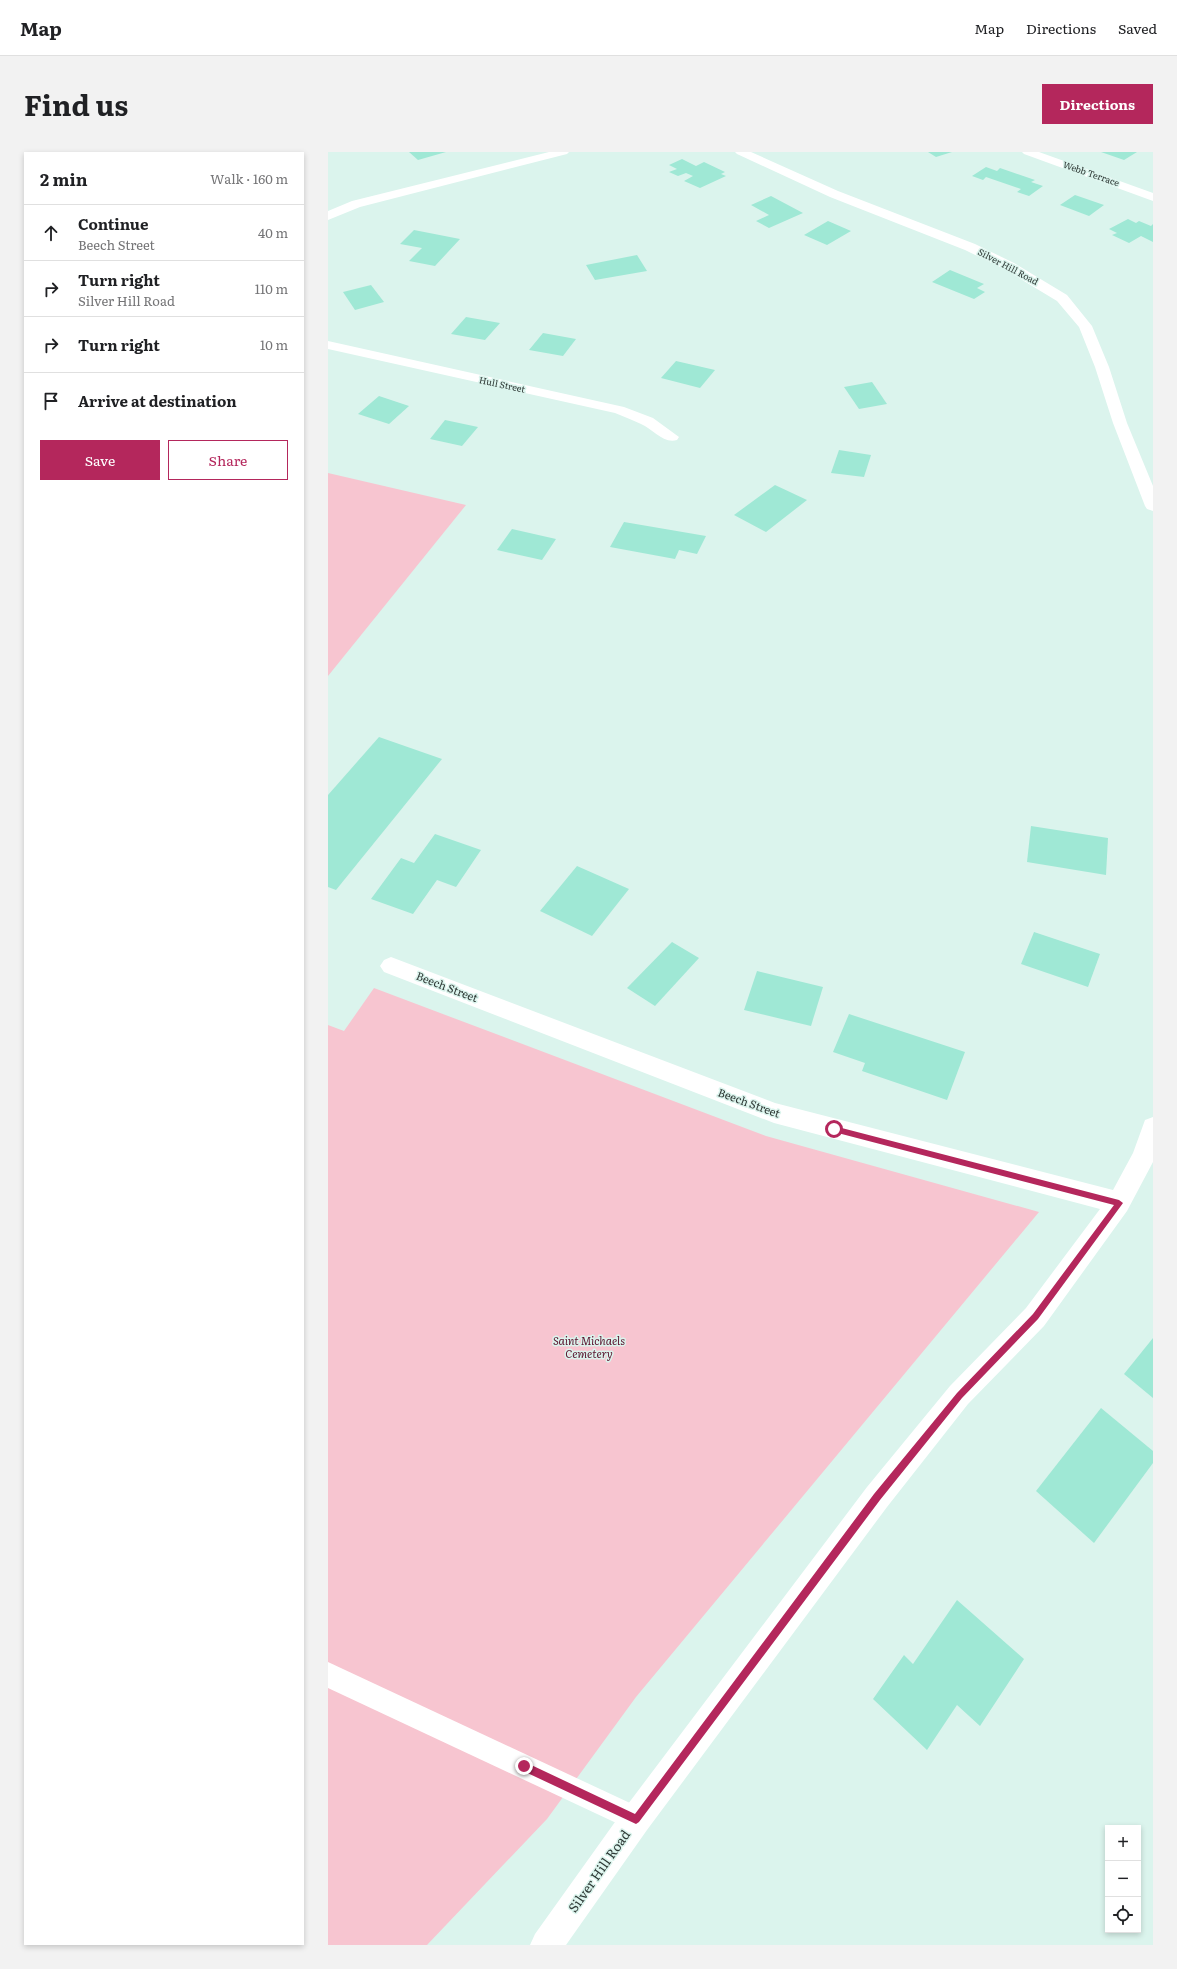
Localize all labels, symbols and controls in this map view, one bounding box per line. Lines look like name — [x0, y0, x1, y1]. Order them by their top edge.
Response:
text: Map — [20, 14, 62, 42]
text: Map — [974, 18, 1004, 38]
text: Directions — [1026, 18, 1096, 38]
text: Saved — [1118, 18, 1157, 38]
text: Find us — [24, 83, 128, 125]
button: Directions — [1042, 84, 1153, 124]
street label: Webb Terrace — [1061, 157, 1122, 189]
text: 2 min — [40, 166, 88, 191]
text: Walk · 160 m — [210, 169, 288, 188]
text: Continue — [78, 212, 148, 235]
icon: ahead — [40, 222, 62, 244]
text: 40 m — [258, 223, 288, 242]
text: Beech Street — [78, 235, 155, 254]
street label: Silver Hill Road — [976, 244, 1042, 288]
text: Turn right — [78, 268, 160, 291]
icon: right — [40, 278, 62, 300]
text: 110 m — [255, 279, 288, 298]
text: Silver Hill Road — [78, 291, 175, 310]
text: Turn right — [78, 333, 160, 356]
icon: right — [40, 334, 62, 356]
text: 10 m — [260, 335, 288, 354]
street label: Hull Street — [478, 372, 527, 396]
text: Arrive at destination — [78, 389, 237, 412]
icon: arrive — [40, 390, 62, 412]
button: Save — [40, 440, 160, 480]
button: Share — [168, 440, 288, 480]
street label: Beech Street — [414, 967, 481, 1005]
street label: Beech Street — [716, 1083, 783, 1121]
route start — [825, 1120, 843, 1138]
park label: Saint Michaels Cemetery — [553, 1332, 625, 1361]
route end — [515, 1757, 533, 1775]
map controls — [1105, 1825, 1141, 1933]
button: + — [1105, 1825, 1141, 1861]
street label: Silver Hill Road — [563, 1826, 634, 1916]
button: − — [1105, 1861, 1141, 1897]
button: locate — [1105, 1897, 1141, 1933]

